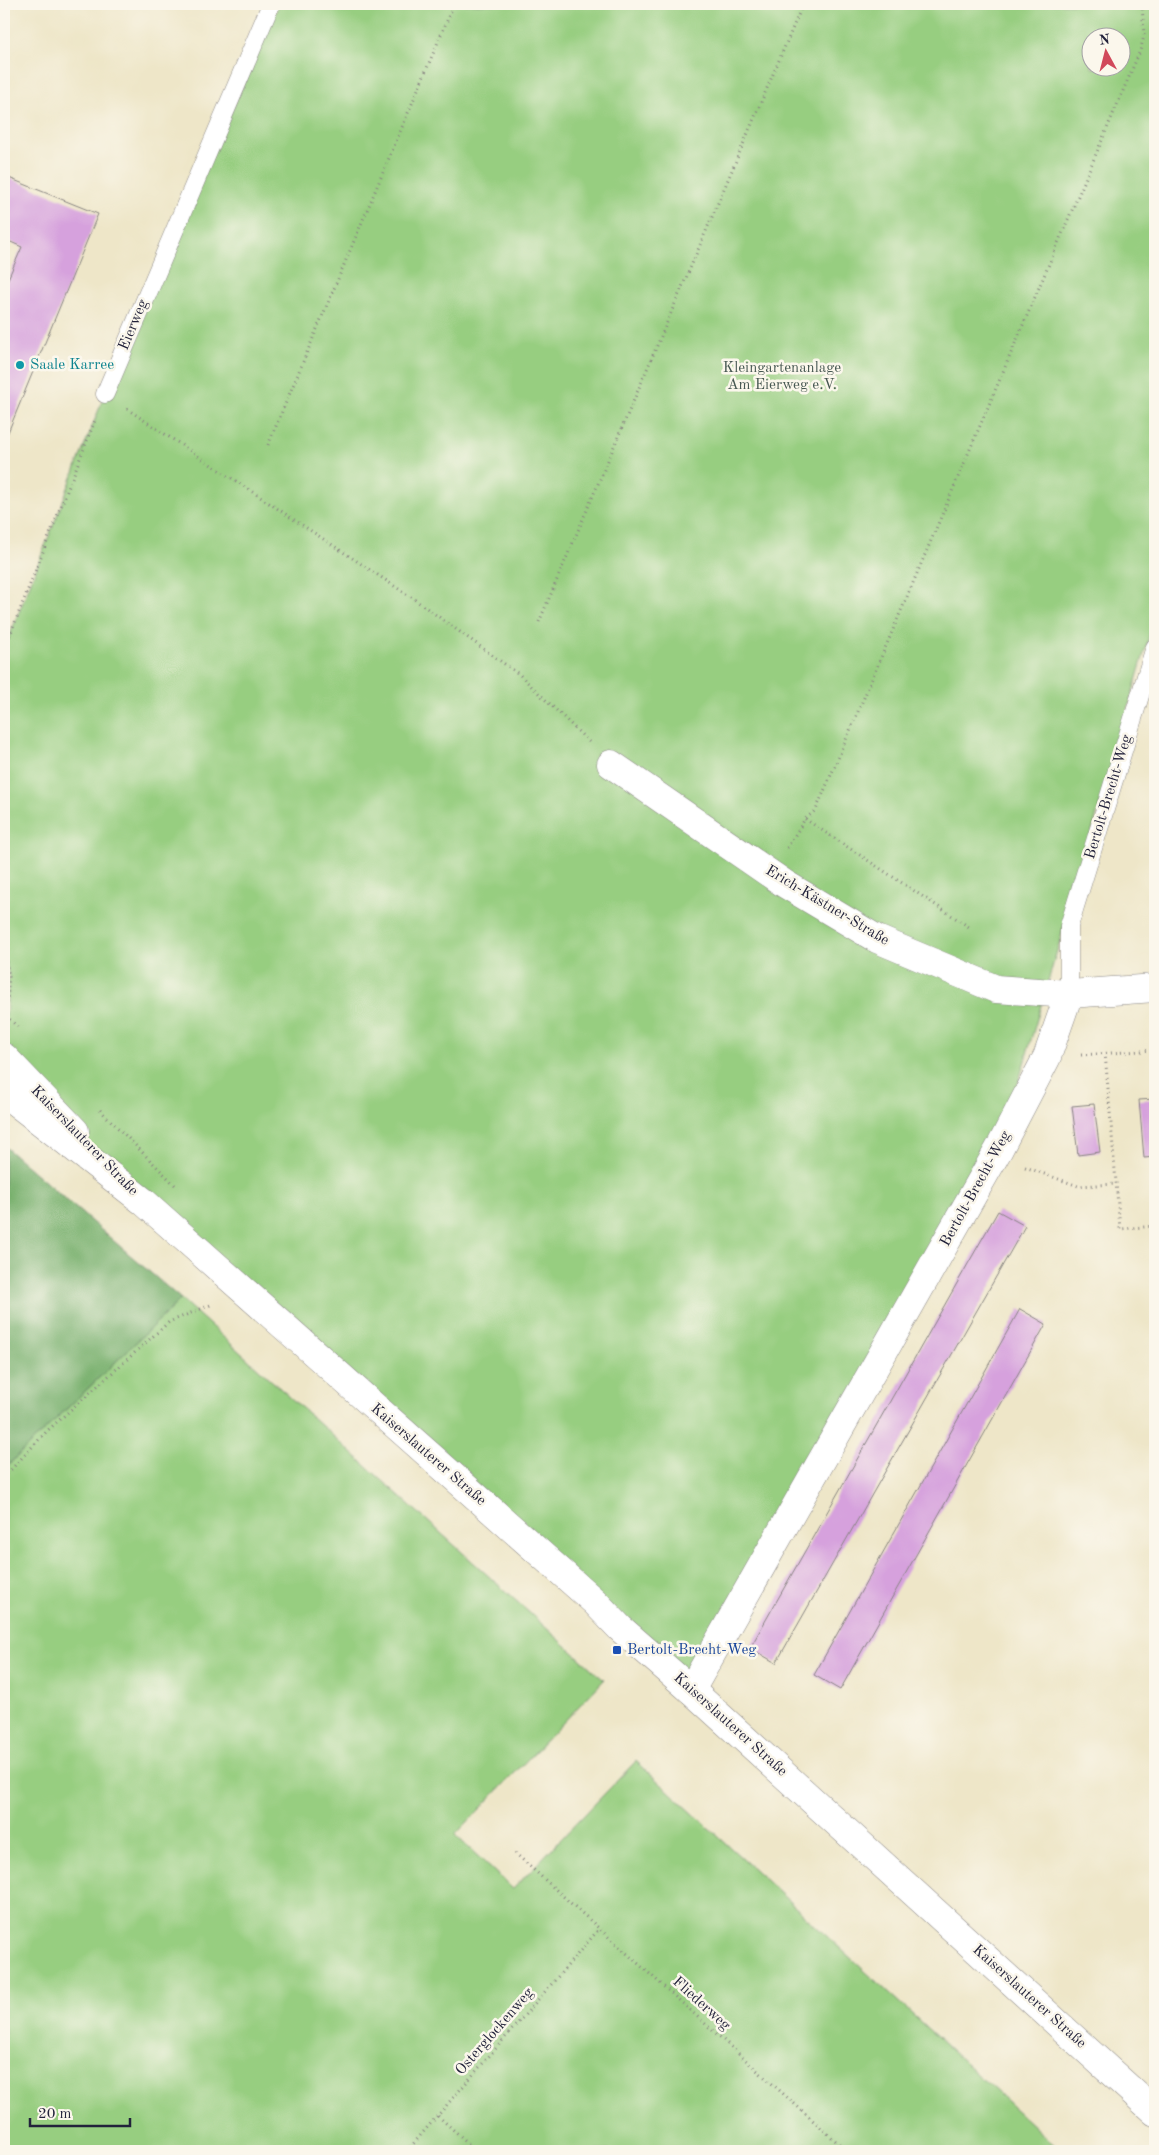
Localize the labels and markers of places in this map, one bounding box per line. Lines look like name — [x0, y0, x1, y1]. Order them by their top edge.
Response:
place label: Saale Karree — [30, 358, 114, 373]
marker: Saale Karree — [14, 359, 26, 371]
place label: Bertolt-Brecht-Weg — [627, 1643, 756, 1658]
marker: Bertolt-Brecht-Weg — [611, 1644, 623, 1656]

